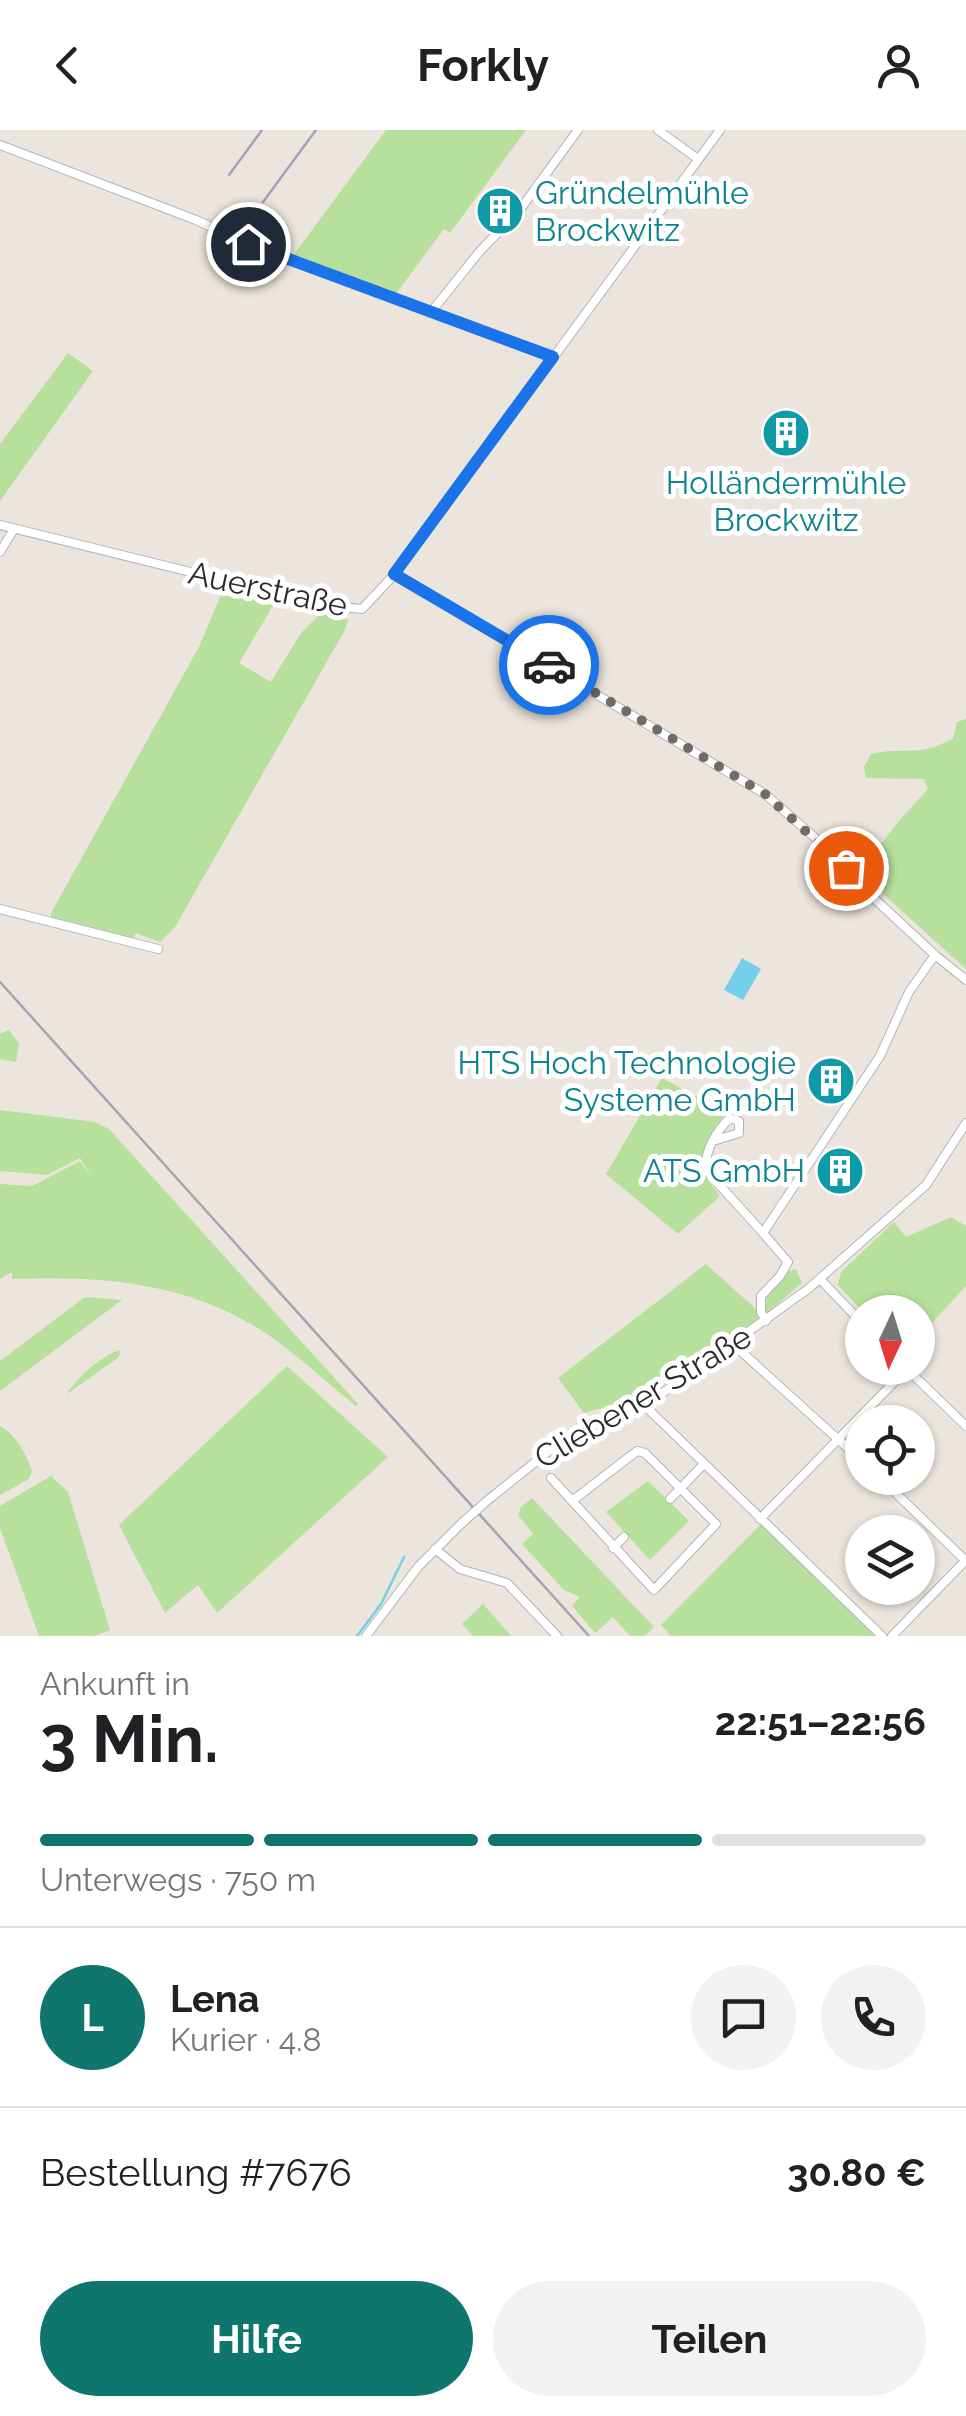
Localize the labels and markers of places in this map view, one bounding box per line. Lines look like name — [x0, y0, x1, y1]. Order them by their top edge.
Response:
place label: Gründelmühle Brockwitz — [535, 174, 749, 248]
building icon: Gründelmühle Brockwitz — [474, 185, 526, 237]
pin — [206, 202, 291, 287]
building icon: Holländermühle Brockwitz — [760, 407, 812, 459]
place label: Holländermühle Brockwitz — [666, 464, 906, 538]
pin — [804, 826, 889, 911]
place label: HTS Hoch Technologie Systeme GmbH — [458, 1044, 796, 1118]
building icon: HTS Hoch Technologie Systeme GmbH — [805, 1055, 857, 1107]
building icon: ATS GmbH — [814, 1145, 866, 1197]
place label: ATS GmbH — [643, 1152, 805, 1189]

